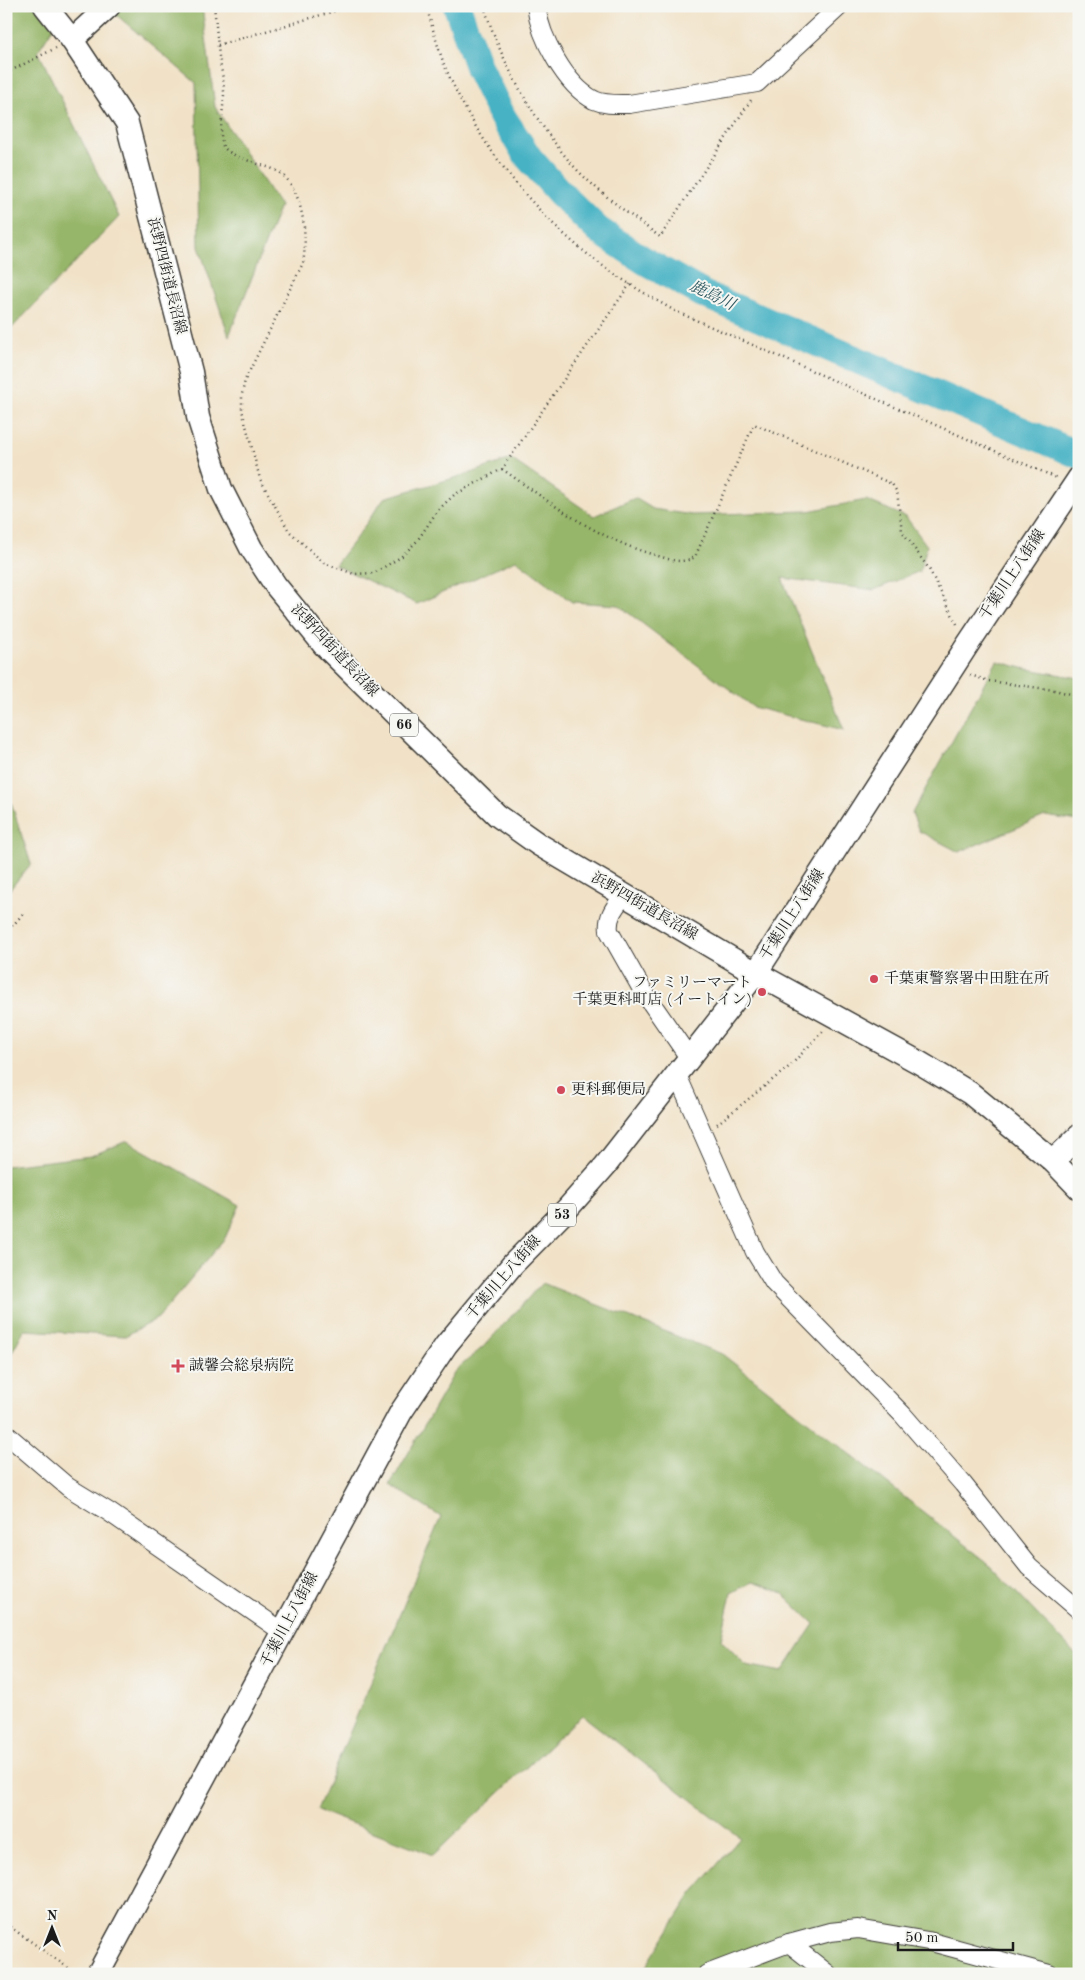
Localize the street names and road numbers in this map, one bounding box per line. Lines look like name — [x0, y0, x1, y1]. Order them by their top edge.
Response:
street label: 浜野四街道長沼線 — [144, 215, 190, 336]
street label: 千葉川上八街線 — [976, 526, 1049, 623]
street label: 浜野四街道長沼線 — [288, 601, 382, 700]
road number: 66 — [390, 714, 418, 736]
street label: 千葉川上八街線 — [756, 866, 828, 963]
street label: 浜野四街道長沼線 — [588, 869, 701, 943]
road number: 53 — [548, 1204, 576, 1226]
street label: 千葉川上八街線 — [462, 1232, 544, 1323]
street label: 千葉川上八街線 — [257, 1569, 321, 1670]

